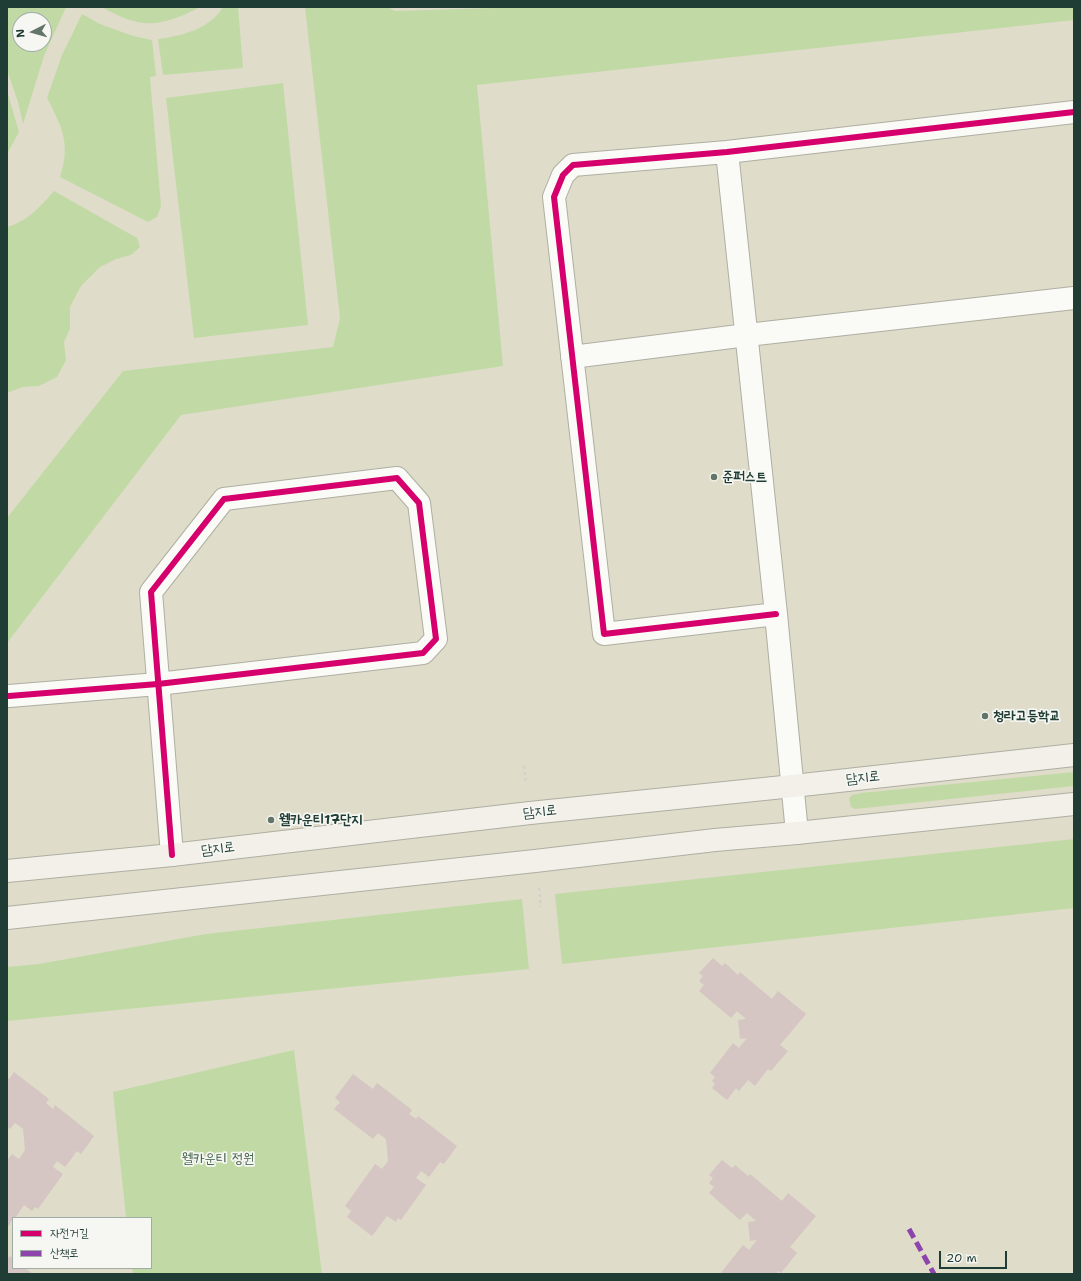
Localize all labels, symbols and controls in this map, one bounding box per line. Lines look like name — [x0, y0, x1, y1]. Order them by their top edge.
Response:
north arrow — [12, 12, 52, 52]
text: N — [13, 28, 28, 38]
place label: 준퍼스트 — [722, 469, 767, 485]
marker: 준퍼스트 — [709, 472, 719, 482]
place label: 청라고등학교 — [993, 708, 1061, 724]
marker: 청라고등학교 — [980, 711, 990, 721]
street label: 담지로 — [845, 768, 881, 788]
street label: 담지로 — [522, 802, 558, 822]
place label: 웰카운티17단지 — [279, 812, 363, 828]
marker: 웰카운티17단지 — [266, 815, 276, 825]
street label: 담지로 — [200, 839, 236, 859]
park label: 웰카운티 정원 — [182, 1151, 254, 1167]
legend — [12, 1217, 152, 1269]
text: 자전거길 — [50, 1225, 89, 1241]
scale bar — [941, 1243, 1009, 1269]
text: 산책로 — [50, 1245, 79, 1261]
text: 20 m — [946, 1250, 977, 1266]

